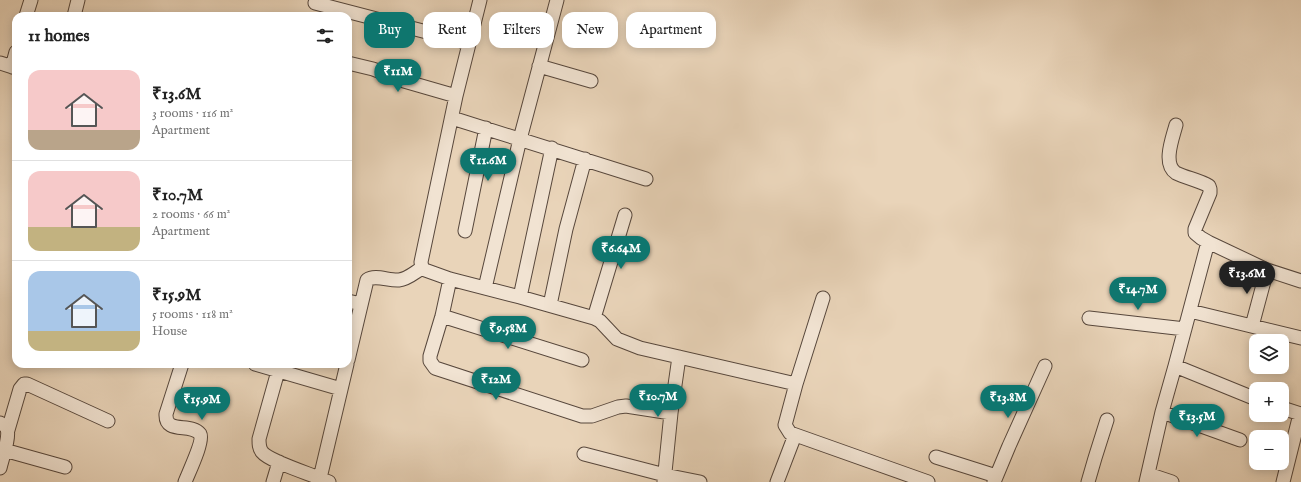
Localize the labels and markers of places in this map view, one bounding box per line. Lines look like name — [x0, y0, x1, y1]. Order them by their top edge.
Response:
pin: ₹11M — [374, 59, 422, 93]
pin: ₹11.6M — [455, 148, 521, 182]
pin: ₹6.64M — [588, 236, 654, 270]
pin: ₹13.6M — [1214, 261, 1280, 295]
pin: ₹14.7M — [1105, 277, 1171, 311]
pin: ₹9.58M — [475, 316, 541, 350]
pin: ₹12M — [472, 367, 520, 401]
pin: ₹10.7M — [625, 384, 691, 418]
pin: ₹13.8M — [975, 385, 1041, 419]
pin: ₹15.9M — [169, 387, 235, 421]
pin: ₹13.5M — [1164, 404, 1230, 438]

